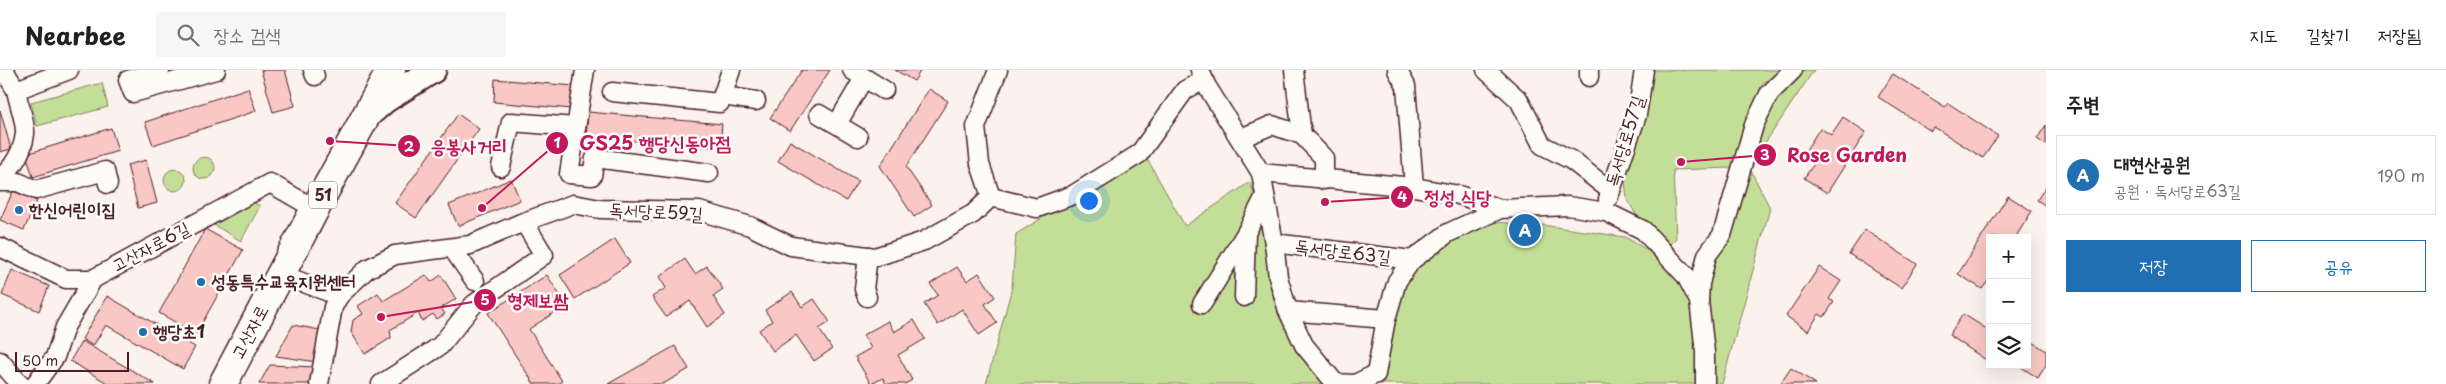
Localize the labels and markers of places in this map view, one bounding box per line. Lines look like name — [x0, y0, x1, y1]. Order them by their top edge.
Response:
callout: GS25 행당신동아점 — [544, 126, 740, 160]
callout: 응봉사거리 — [396, 129, 518, 163]
callout: Rose Garden — [1752, 138, 1917, 172]
callout: 정성 식당 — [1390, 180, 1502, 214]
place label: 한신어린이집 — [28, 195, 116, 222]
marker: 한신어린이집 — [13, 204, 25, 216]
pin: A — [1509, 211, 1541, 249]
place label: 성동특수교육지원센터 — [211, 267, 356, 294]
marker: 성동특수교육지원센터 — [195, 276, 207, 288]
callout: 형제보쌈 — [473, 283, 579, 317]
place label: 행당초1 — [152, 317, 205, 344]
marker: 행당초1 — [137, 326, 149, 338]

